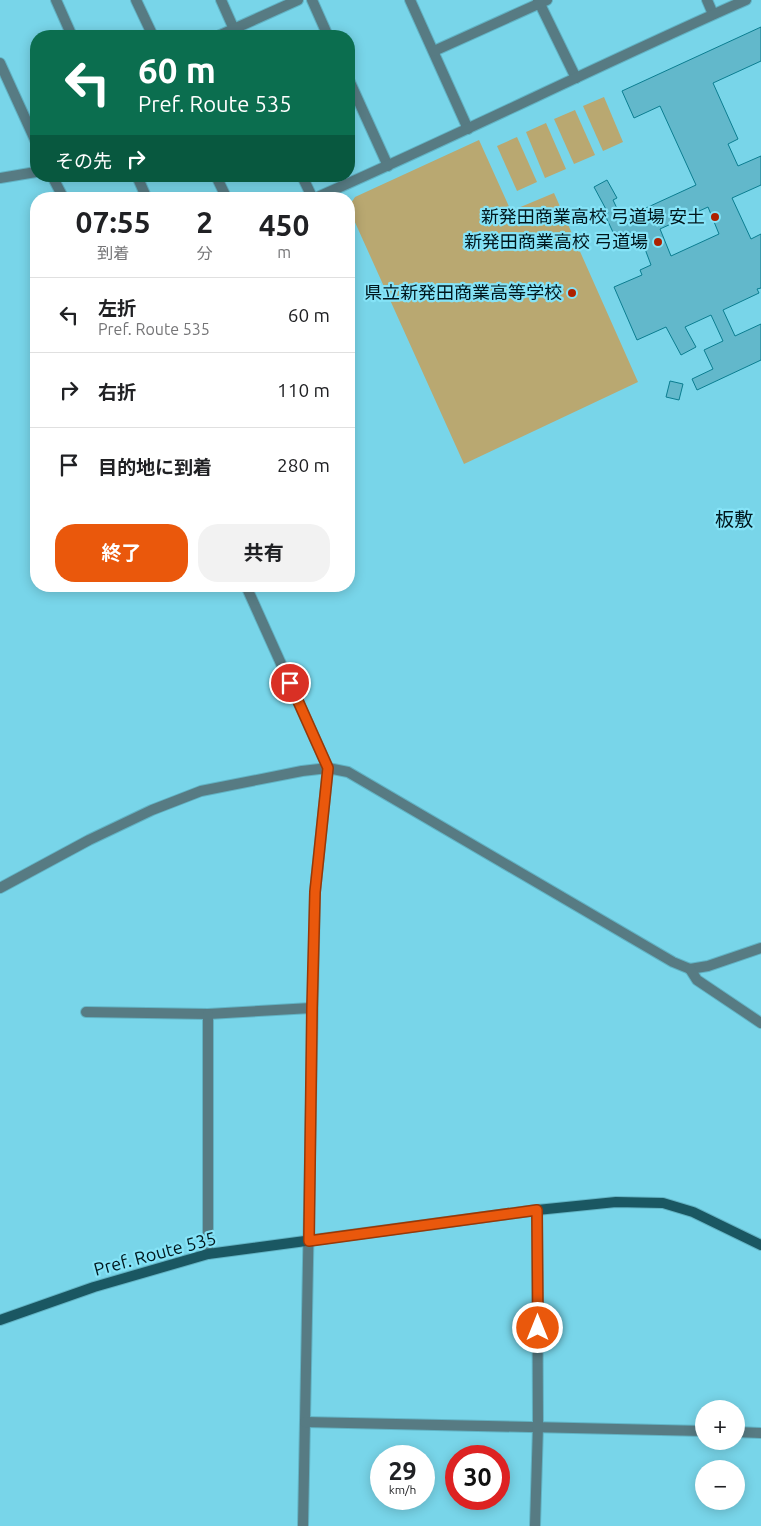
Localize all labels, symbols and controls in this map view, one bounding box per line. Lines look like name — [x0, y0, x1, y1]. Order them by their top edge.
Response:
icon: left — [55, 50, 120, 115]
text: 60 m — [138, 50, 216, 90]
text: Pref. Route 535 — [138, 91, 292, 116]
icon: right — [122, 145, 150, 173]
text: その先 — [55, 150, 112, 172]
text: 07:55 — [76, 205, 151, 239]
text: 2 — [196, 205, 213, 239]
place label: 新発田商業高校 弓道場 安土 — [481, 206, 705, 226]
text: 450 — [259, 208, 309, 242]
marker: 新発田商業高校 弓道場 安土 — [709, 211, 721, 223]
place label: 新発田商業高校 弓道場 — [464, 231, 648, 251]
marker: 新発田商業高校 弓道場 — [652, 236, 664, 248]
text: m — [277, 243, 291, 261]
text: 到着 — [97, 244, 129, 262]
text: 分 — [197, 244, 213, 262]
place label: 県立新発田商業高等学校 — [364, 282, 562, 302]
marker: 県立新発田商業高等学校 — [566, 287, 578, 299]
text: 左折 — [98, 297, 136, 319]
icon: left — [55, 301, 83, 329]
text: 60 m — [288, 304, 330, 326]
text: Pref. Route 535 — [98, 320, 210, 338]
icon: right — [55, 376, 83, 404]
text: 110 m — [277, 379, 330, 401]
text: 右折 — [98, 381, 136, 403]
icon: arrive — [55, 451, 83, 479]
text: 280 m — [277, 454, 330, 476]
text: 目的地に到着 — [98, 456, 212, 478]
district label: 板敷 — [715, 508, 753, 530]
button: 終了 — [55, 524, 188, 582]
button: 共有 — [198, 524, 330, 582]
pin — [269, 662, 311, 704]
icon: arrive — [276, 669, 304, 697]
street label: Pref. Route 535 — [91, 1227, 218, 1279]
position arrow — [511, 1301, 563, 1353]
map controls — [695, 1400, 745, 1510]
button: + — [695, 1400, 745, 1450]
speed limit sign: 30 — [445, 1445, 510, 1510]
text: 29 — [388, 1457, 417, 1485]
button: − — [695, 1460, 745, 1510]
text: km/h — [389, 1483, 416, 1496]

